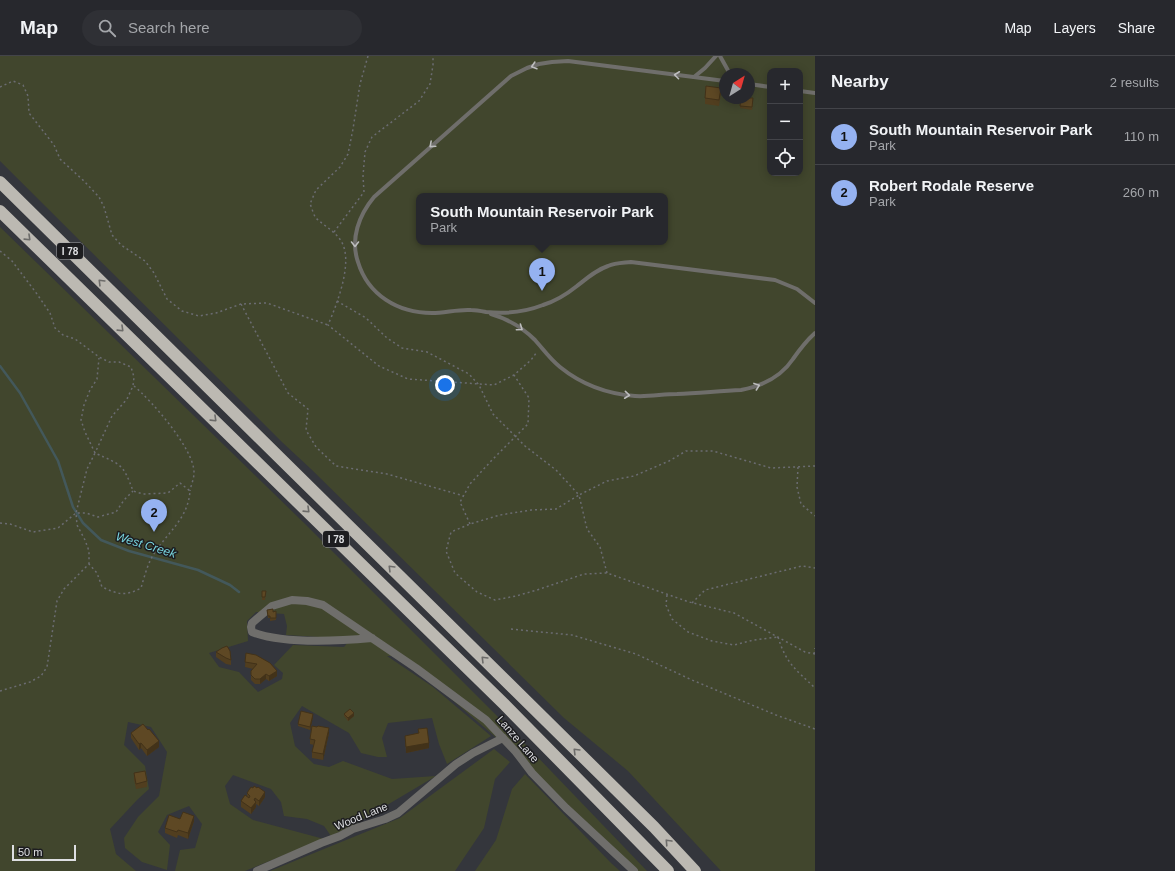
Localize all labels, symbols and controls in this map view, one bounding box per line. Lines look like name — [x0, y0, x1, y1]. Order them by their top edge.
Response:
search box — [82, 10, 362, 46]
text: Map — [20, 17, 58, 38]
icon: search — [96, 17, 118, 39]
text: Search here — [128, 19, 210, 36]
text: Map — [1004, 20, 1032, 36]
text: Layers — [1054, 20, 1096, 36]
text: Share — [1118, 20, 1155, 36]
one-way arrow — [531, 61, 538, 70]
north arrow — [719, 68, 755, 104]
map controls — [767, 68, 803, 176]
button: + — [767, 68, 803, 104]
one-way arrow — [674, 71, 680, 80]
text: Nearby — [831, 72, 889, 91]
text: 2 results — [1110, 75, 1159, 90]
button: − — [767, 104, 803, 140]
text: South Mountain Reservoir Park — [869, 121, 1092, 138]
text: 1 — [840, 129, 848, 144]
text: 110 m — [1124, 129, 1159, 144]
text: Park — [869, 138, 896, 153]
one-way arrow — [430, 140, 437, 147]
button: locate — [767, 140, 803, 176]
text: Robert Rodale Reserve — [869, 177, 1034, 194]
text: 2 — [840, 185, 848, 200]
text: 260 m — [1123, 185, 1159, 200]
popup — [416, 193, 668, 245]
text: Park — [869, 194, 896, 209]
text: South Mountain Reservoir Park — [430, 203, 654, 220]
text: Park — [430, 220, 457, 235]
one-way arrow — [23, 233, 31, 241]
one-way arrow — [351, 241, 359, 247]
road number: I 78 — [57, 243, 83, 259]
pin: 1 — [529, 258, 555, 291]
one-way arrow — [98, 279, 106, 287]
one-way arrow — [516, 323, 523, 331]
one-way arrow — [116, 324, 124, 332]
your location — [435, 375, 455, 395]
one-way arrow — [753, 382, 760, 391]
one-way arrow — [624, 390, 630, 399]
one-way arrow — [209, 415, 217, 422]
pin: 2 — [141, 499, 167, 532]
one-way arrow — [302, 505, 310, 513]
water label: West Creek — [114, 529, 179, 561]
road number: I 78 — [323, 531, 349, 547]
one-way arrow — [388, 565, 396, 573]
one-way arrow — [481, 656, 489, 664]
street label: Lanze Lane — [495, 713, 541, 765]
one-way arrow — [573, 748, 581, 756]
street label: Wood Lane — [333, 800, 389, 832]
one-way arrow — [666, 840, 673, 847]
scale bar — [12, 843, 76, 862]
text: 50 m — [18, 846, 42, 858]

